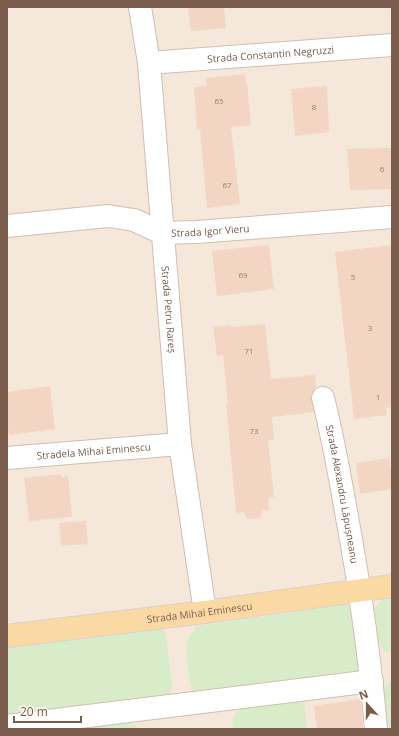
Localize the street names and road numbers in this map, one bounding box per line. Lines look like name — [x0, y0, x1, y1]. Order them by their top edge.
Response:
street label: Strada Constantin Negruzzi — [207, 42, 335, 66]
street label: Strada Igor Vieru — [171, 221, 250, 240]
street label: Strada Petru Rareș — [159, 265, 180, 354]
street label: Strada Alexandru Lăpușneanu — [323, 423, 362, 564]
street label: Stradela Mihai Eminescu — [36, 439, 151, 463]
street label: Strada Mihai Eminescu — [146, 599, 253, 626]

